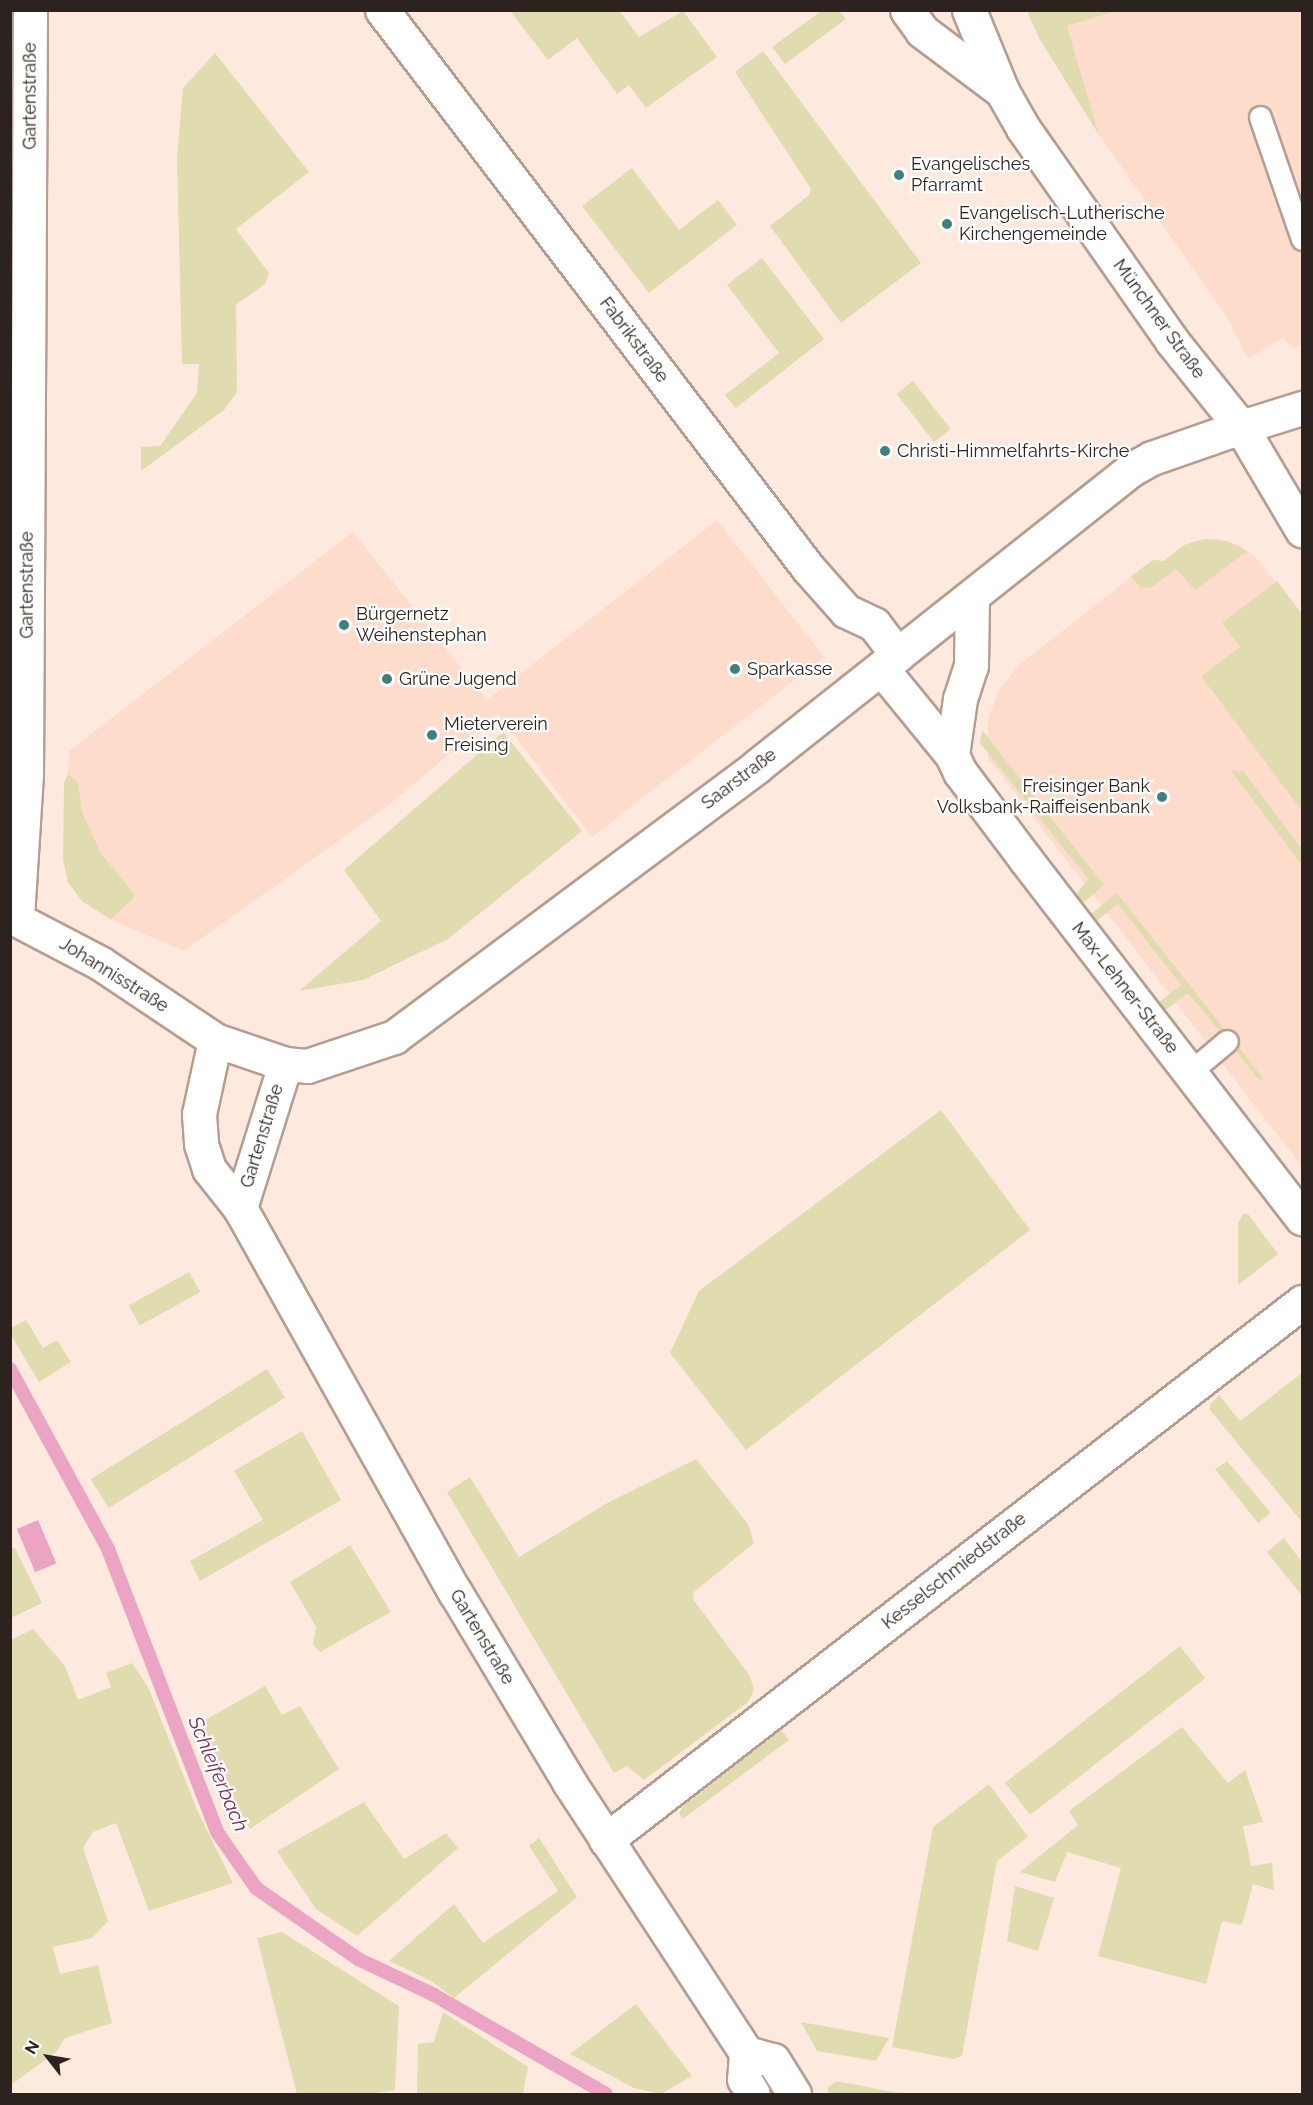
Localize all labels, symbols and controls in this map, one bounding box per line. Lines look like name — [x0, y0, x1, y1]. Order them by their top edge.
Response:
street label: Gartenstraße — [19, 42, 41, 150]
place label: Evangelisches Pfarramt — [911, 154, 1030, 196]
marker: Evangelisches Pfarramt — [892, 168, 906, 182]
place label: Evangelisch-Lutherische Kirchengemeinde — [959, 203, 1165, 246]
marker: Evangelisch-Lutherische Kirchengemeinde — [940, 217, 954, 231]
street label: Münchner Straße — [1108, 255, 1210, 383]
street label: Fabrikstraße — [595, 293, 673, 387]
place label: Christi-Himmelfahrts-Kirche — [897, 440, 1129, 462]
marker: Christi-Himmelfahrts-Kirche — [878, 444, 892, 458]
street label: Gartenstraße — [16, 531, 38, 639]
place label: Bürgernetz Weihenstephan — [356, 604, 487, 646]
marker: Bürgernetz Weihenstephan — [337, 618, 351, 632]
place label: Sparkasse — [747, 658, 832, 680]
marker: Sparkasse — [728, 662, 742, 676]
place label: Grüne Jugend — [399, 668, 517, 690]
marker: Grüne Jugend — [380, 672, 394, 686]
place label: Mieterverein Freising — [444, 714, 548, 756]
marker: Mieterverein Freising — [425, 728, 439, 742]
street label: Saarstraße — [697, 744, 781, 814]
place label: Freisinger Bank Volksbank-Raiffeisenbank — [937, 776, 1150, 818]
marker: Freisinger Bank Volksbank-Raiffeisenbank — [1155, 790, 1169, 804]
street label: Max-Lehner-Straße — [1067, 918, 1183, 1058]
street label: Johannisstraße — [56, 933, 172, 1017]
street label: Gartenstraße — [236, 1082, 288, 1190]
street label: Kesselschmiedstraße — [878, 1508, 1030, 1634]
street label: Gartenstraße — [445, 1585, 519, 1689]
water label: Schleiferbach — [183, 1713, 253, 1835]
north arrow — [18, 2027, 78, 2087]
text: N — [21, 2037, 43, 2058]

